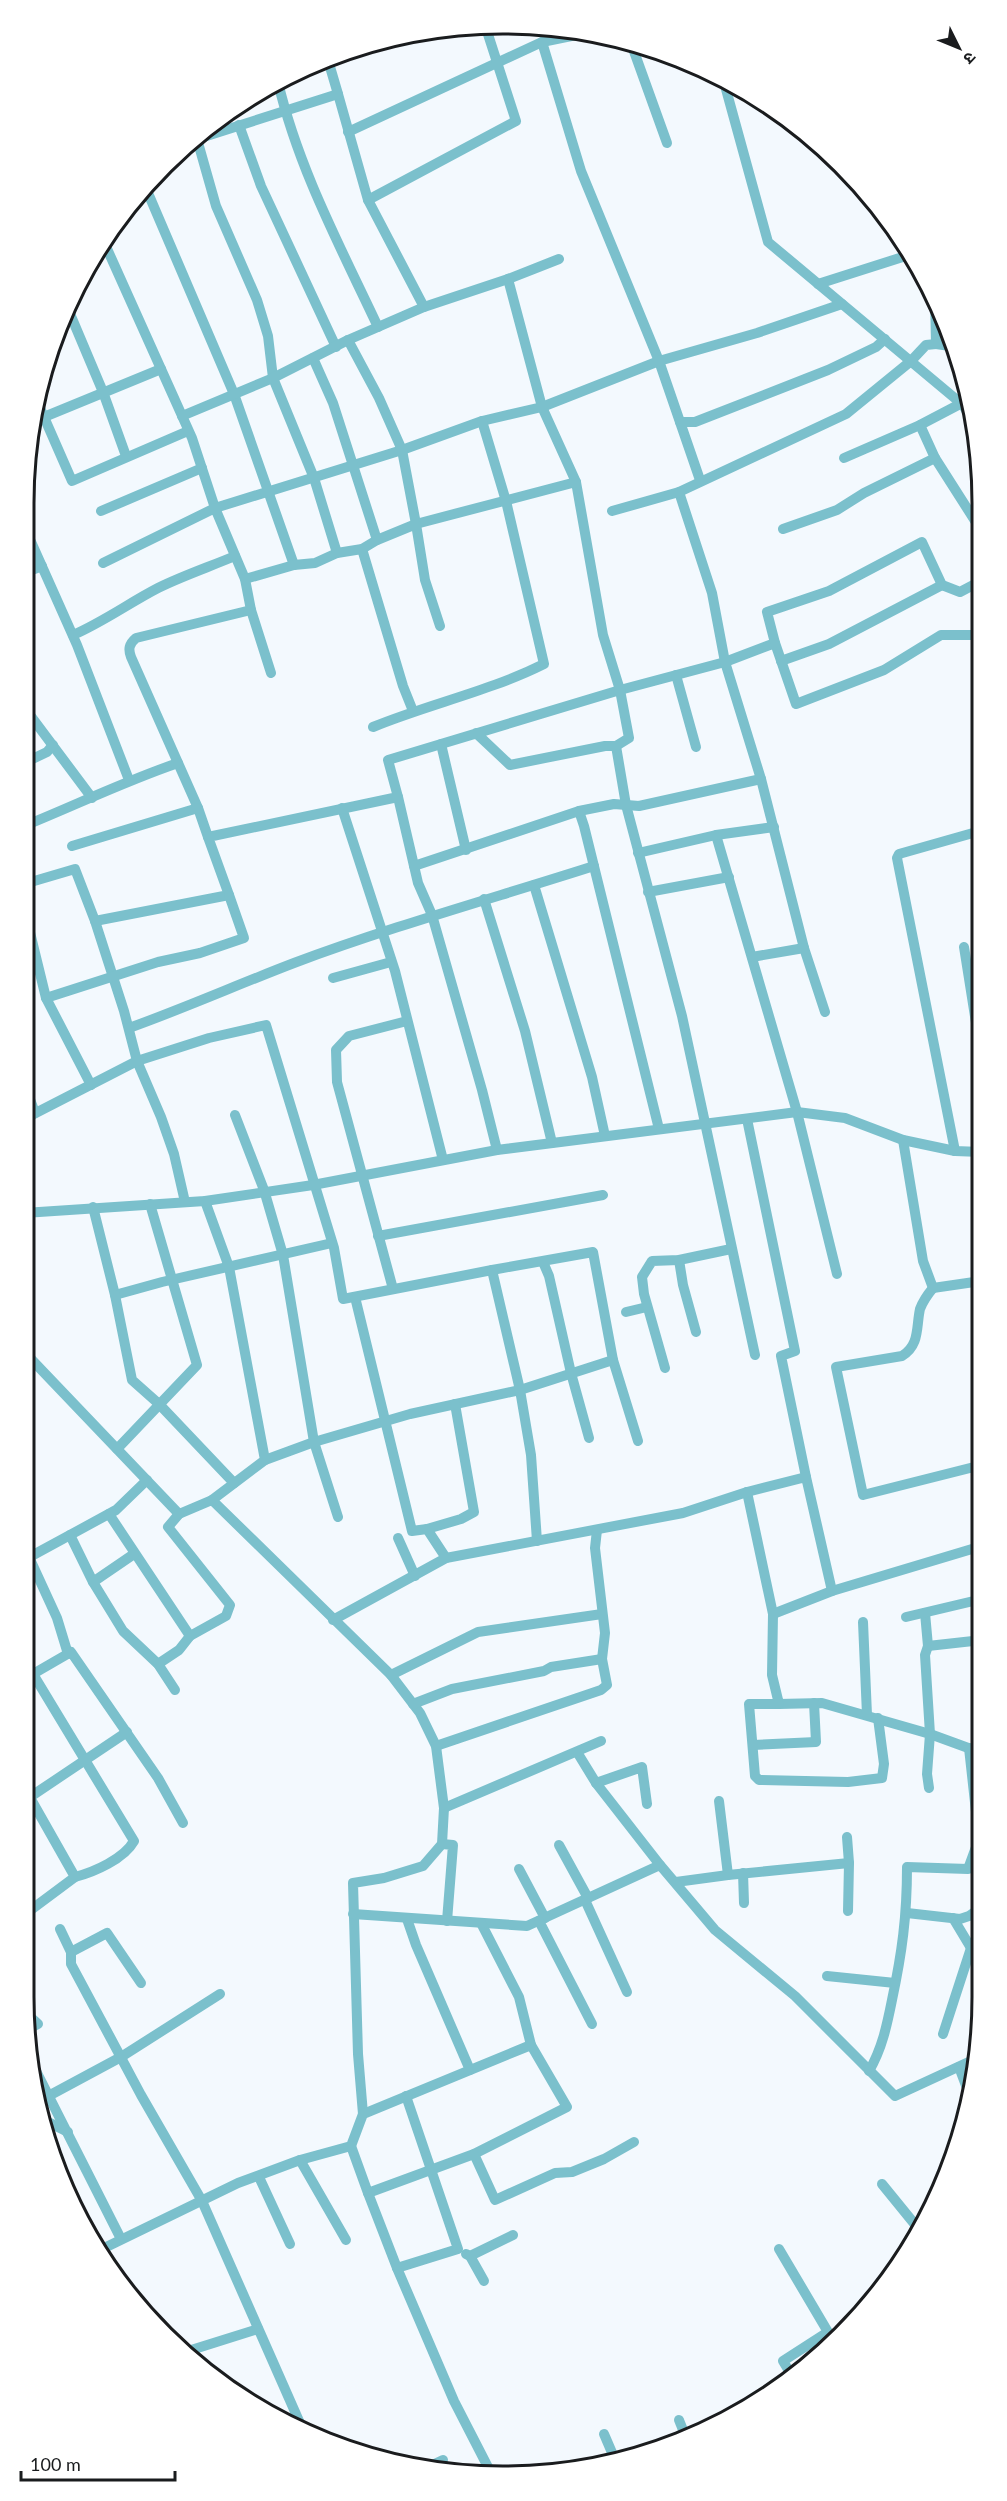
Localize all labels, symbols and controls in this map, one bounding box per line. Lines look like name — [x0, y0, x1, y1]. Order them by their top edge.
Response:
north arrow — [929, 18, 989, 78]
text: उ — [960, 49, 980, 69]
scale bar — [21, 2444, 176, 2482]
text: 100 m — [30, 2453, 81, 2475]

